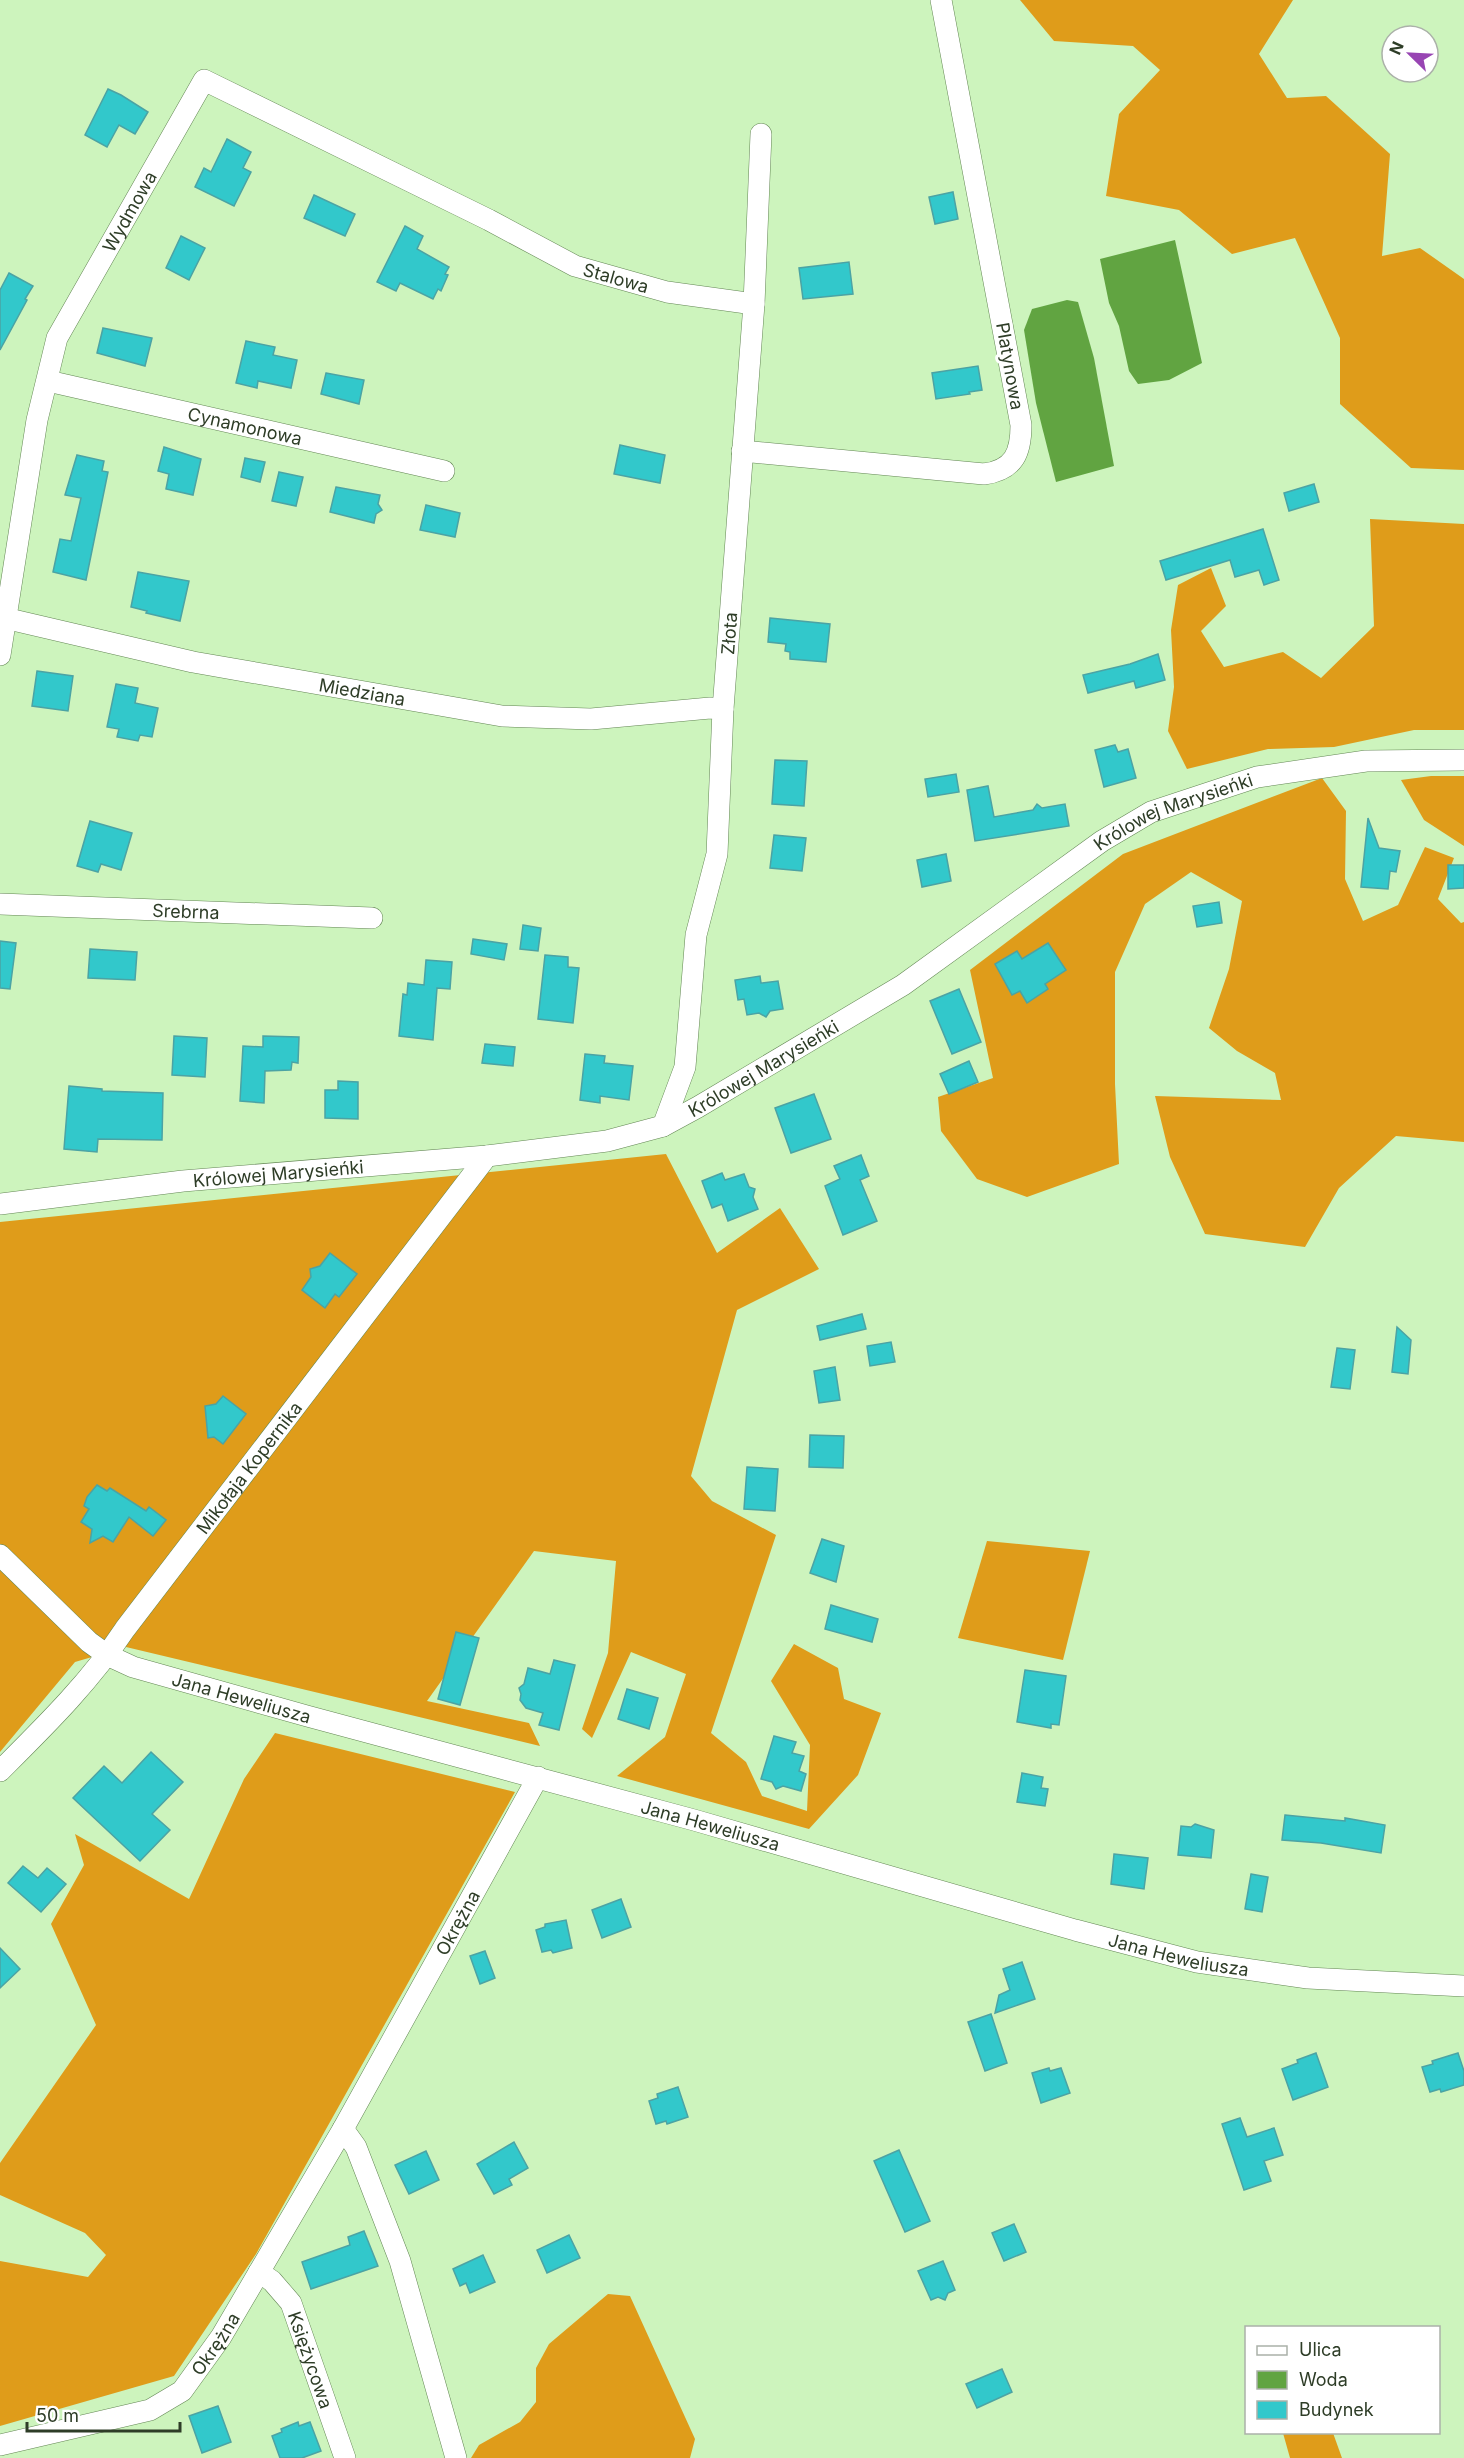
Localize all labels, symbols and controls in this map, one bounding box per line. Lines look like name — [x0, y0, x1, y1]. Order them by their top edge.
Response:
north arrow — [1380, 24, 1440, 84]
text: N — [1385, 38, 1408, 58]
street label: Wydmowa — [98, 167, 160, 256]
street label: Stalowa — [581, 258, 651, 297]
street label: Platynowa — [992, 321, 1028, 411]
street label: Cynamonowa — [186, 403, 304, 449]
street label: Złota — [717, 611, 741, 655]
street label: Miedziana — [317, 674, 407, 709]
street label: Królowej Marysieńki — [1089, 769, 1255, 854]
street label: Srebrna — [152, 899, 220, 923]
street label: Królowej Marysieńki — [684, 1015, 842, 1121]
street label: Królowej Marysieńki — [192, 1156, 364, 1191]
street label: Mikołaja Kopernika — [192, 1397, 306, 1538]
street label: Jana Heweliusza — [170, 1668, 313, 1727]
street label: Jana Heweliusza — [639, 1796, 782, 1855]
street label: Okrężna — [431, 1886, 484, 1959]
street label: Jana Heweliusza — [1106, 1929, 1250, 1980]
street label: Księżycowa — [284, 2308, 337, 2411]
street label: Okrężna — [186, 2309, 244, 2379]
legend — [1245, 2326, 1440, 2434]
text: Ulica — [1299, 2339, 1342, 2360]
text: Woda — [1299, 2369, 1348, 2390]
scale bar — [27, 2395, 180, 2433]
text: Budynek — [1299, 2399, 1374, 2420]
text: 50 m — [36, 2405, 79, 2426]

